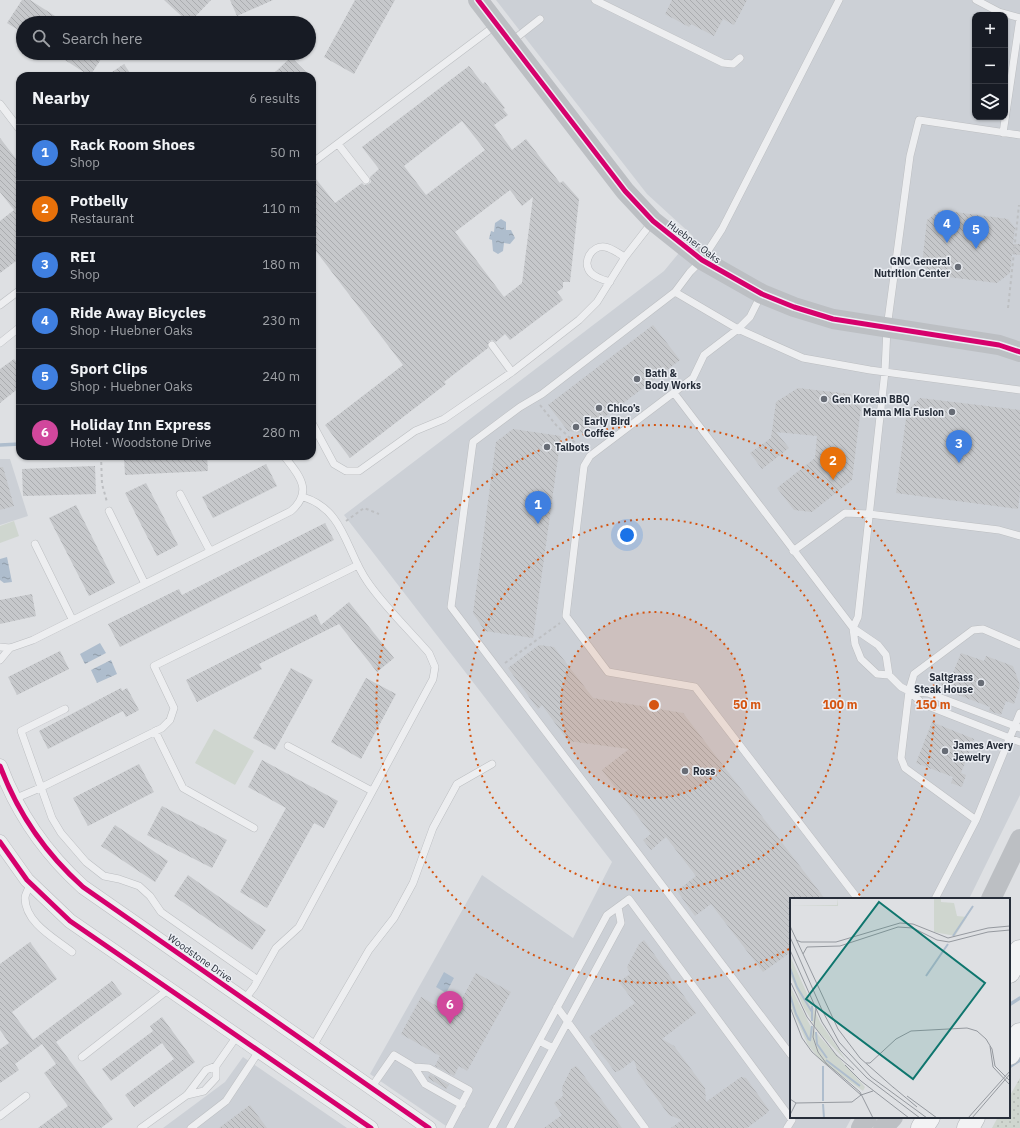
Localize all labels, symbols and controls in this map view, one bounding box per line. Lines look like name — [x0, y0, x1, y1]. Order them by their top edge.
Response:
map controls — [972, 12, 1008, 120]
button: + — [972, 12, 1008, 48]
search box — [16, 16, 316, 60]
icon: search — [30, 27, 52, 49]
text: Search here — [62, 29, 142, 48]
button: − — [972, 48, 1008, 84]
button: layers — [972, 84, 1008, 120]
text: Nearby — [32, 87, 90, 109]
text: 6 results — [249, 90, 300, 107]
text: Rack Room Shoes — [70, 135, 195, 154]
text: 1 — [41, 144, 49, 161]
text: 50 m — [270, 144, 300, 161]
text: Shop — [70, 154, 100, 171]
text: Potbelly — [70, 191, 128, 210]
text: 2 — [41, 200, 49, 217]
text: 110 m — [262, 200, 300, 217]
text: Restaurant — [70, 210, 134, 227]
pin: 4 — [934, 210, 960, 243]
pin: 5 — [963, 216, 989, 249]
street label: Huebner Oaks — [665, 218, 723, 266]
text: REI — [70, 247, 96, 266]
place label: GNC General Nutrition Center — [874, 255, 950, 280]
text: 3 — [41, 256, 49, 273]
text: 180 m — [262, 256, 300, 273]
marker: GNC General Nutrition Center — [953, 262, 963, 272]
text: Shop — [70, 266, 100, 283]
text: Ride Away Bicycles — [70, 303, 206, 322]
text: 4 — [41, 312, 49, 329]
text: 230 m — [262, 312, 300, 329]
text: Shop · Huebner Oaks — [70, 322, 193, 339]
text: Sport Clips — [70, 359, 148, 378]
place label: Bath & Body Works — [645, 367, 701, 392]
text: 5 — [41, 368, 49, 385]
text: 240 m — [262, 368, 300, 385]
marker: Bath & Body Works — [632, 374, 642, 384]
text: Shop · Huebner Oaks — [70, 378, 193, 395]
place label: Gen Korean BBQ — [832, 393, 910, 406]
marker: Gen Korean BBQ — [819, 394, 829, 404]
place label: Chico’s — [607, 402, 640, 415]
marker: Chico’s — [594, 403, 604, 413]
place label: Mama Mia Fusion — [863, 406, 944, 419]
marker: Mama Mia Fusion — [947, 407, 957, 417]
text: Holiday Inn Express — [70, 415, 211, 434]
place label: Early Bird Coffee — [584, 415, 630, 440]
marker: Early Bird Coffee — [571, 422, 581, 432]
text: 6 — [41, 424, 49, 441]
text: 280 m — [262, 424, 300, 441]
pin: 3 — [946, 430, 972, 463]
text: Hotel · Woodstone Drive — [70, 434, 211, 451]
place label: Talbots — [555, 441, 589, 454]
marker: Talbots — [542, 442, 552, 452]
pin: 2 — [820, 447, 846, 480]
pin: 1 — [525, 491, 551, 524]
your location — [617, 525, 637, 545]
place label: Saltgrass Steak House — [914, 671, 973, 696]
marker: Saltgrass Steak House — [976, 678, 986, 688]
text: 50 m — [733, 697, 761, 712]
text: 100 m — [822, 697, 858, 712]
text: 150 m — [915, 697, 951, 712]
centre of rings — [647, 698, 661, 712]
place label: James Avery Jewelry — [953, 739, 1014, 764]
marker: James Avery Jewelry — [940, 746, 950, 756]
place label: Ross — [693, 765, 715, 778]
marker: Ross — [680, 766, 690, 776]
inset map — [790, 898, 1010, 1118]
street label: Woodstone Drive — [165, 931, 235, 986]
pin: 6 — [437, 991, 463, 1024]

